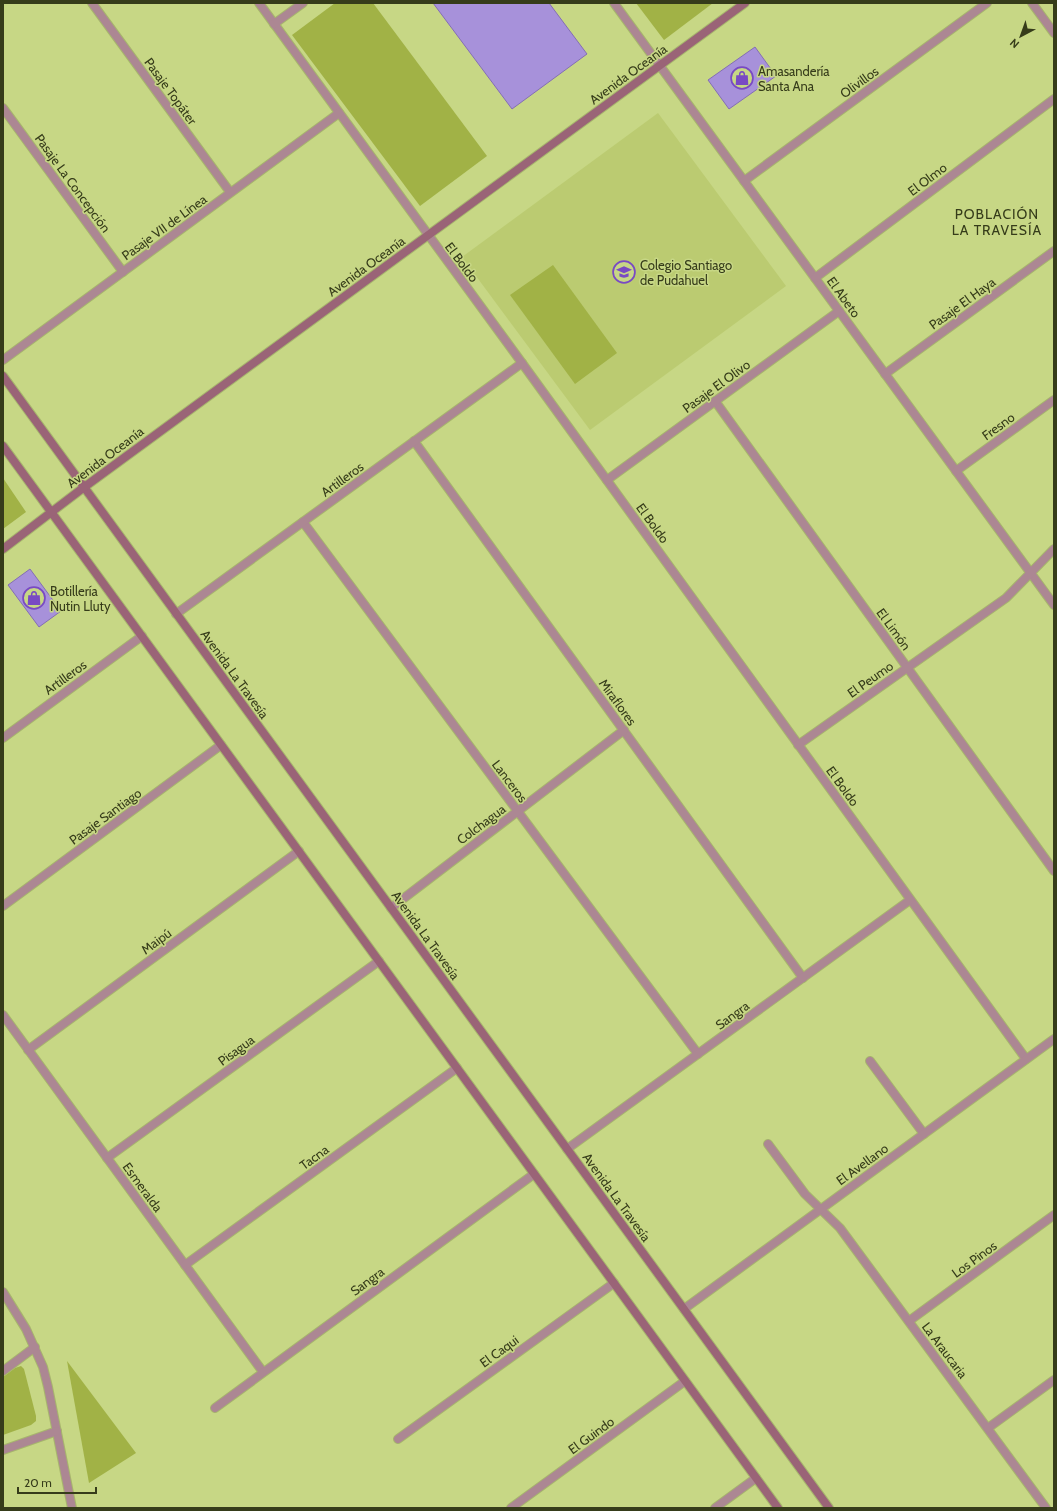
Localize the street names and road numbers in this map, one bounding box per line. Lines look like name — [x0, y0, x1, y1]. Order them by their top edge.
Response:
street label: Avenida Oceanía — [586, 40, 670, 107]
street label: Pasaje Topáter — [141, 54, 201, 129]
street label: Olivillos — [837, 62, 882, 101]
street label: Pasaje La Concepción — [31, 130, 114, 236]
street label: El Olmo — [904, 159, 950, 199]
street label: Pasaje VII de Línea — [118, 190, 211, 264]
street label: Avenida Oceanía — [324, 232, 408, 299]
street label: El Boldo — [442, 239, 482, 285]
street label: El Abeto — [824, 273, 864, 321]
street label: Pasaje El Haya — [926, 273, 1000, 333]
street label: Pasaje El Olivo — [679, 356, 754, 417]
street label: Fresno — [978, 409, 1018, 443]
street label: Avenida Oceanía — [64, 423, 147, 491]
street label: Artilleros — [318, 458, 367, 500]
street label: El Boldo — [633, 500, 673, 546]
street label: El Limón — [873, 605, 915, 653]
street label: Avenida La Travesía — [197, 627, 273, 722]
street label: Artilleros — [41, 656, 90, 698]
street label: El Peumo — [844, 657, 896, 701]
street label: Miraflores — [596, 676, 641, 729]
street label: Lanceros — [489, 757, 531, 806]
street label: El Boldo — [823, 763, 863, 809]
street label: Pasaje Santiago — [66, 784, 145, 848]
street label: Colchagua — [454, 800, 509, 847]
street label: Avenida La Travesía — [388, 888, 464, 983]
street label: Maipú — [138, 925, 174, 957]
street label: Sangra — [712, 997, 753, 1033]
street label: Pisagua — [215, 1031, 258, 1069]
street label: El Avellano — [833, 1140, 891, 1188]
street label: Tacna — [296, 1141, 332, 1173]
street label: Avenida La Travesía — [579, 1150, 655, 1245]
street label: Esmeralda — [120, 1159, 167, 1215]
street label: Los Pinos — [948, 1237, 1000, 1281]
street label: Sangra — [347, 1263, 388, 1299]
street label: La Araucaria — [919, 1319, 972, 1382]
street label: El Caqui — [476, 1332, 522, 1370]
street label: El Guindo — [565, 1413, 617, 1457]

